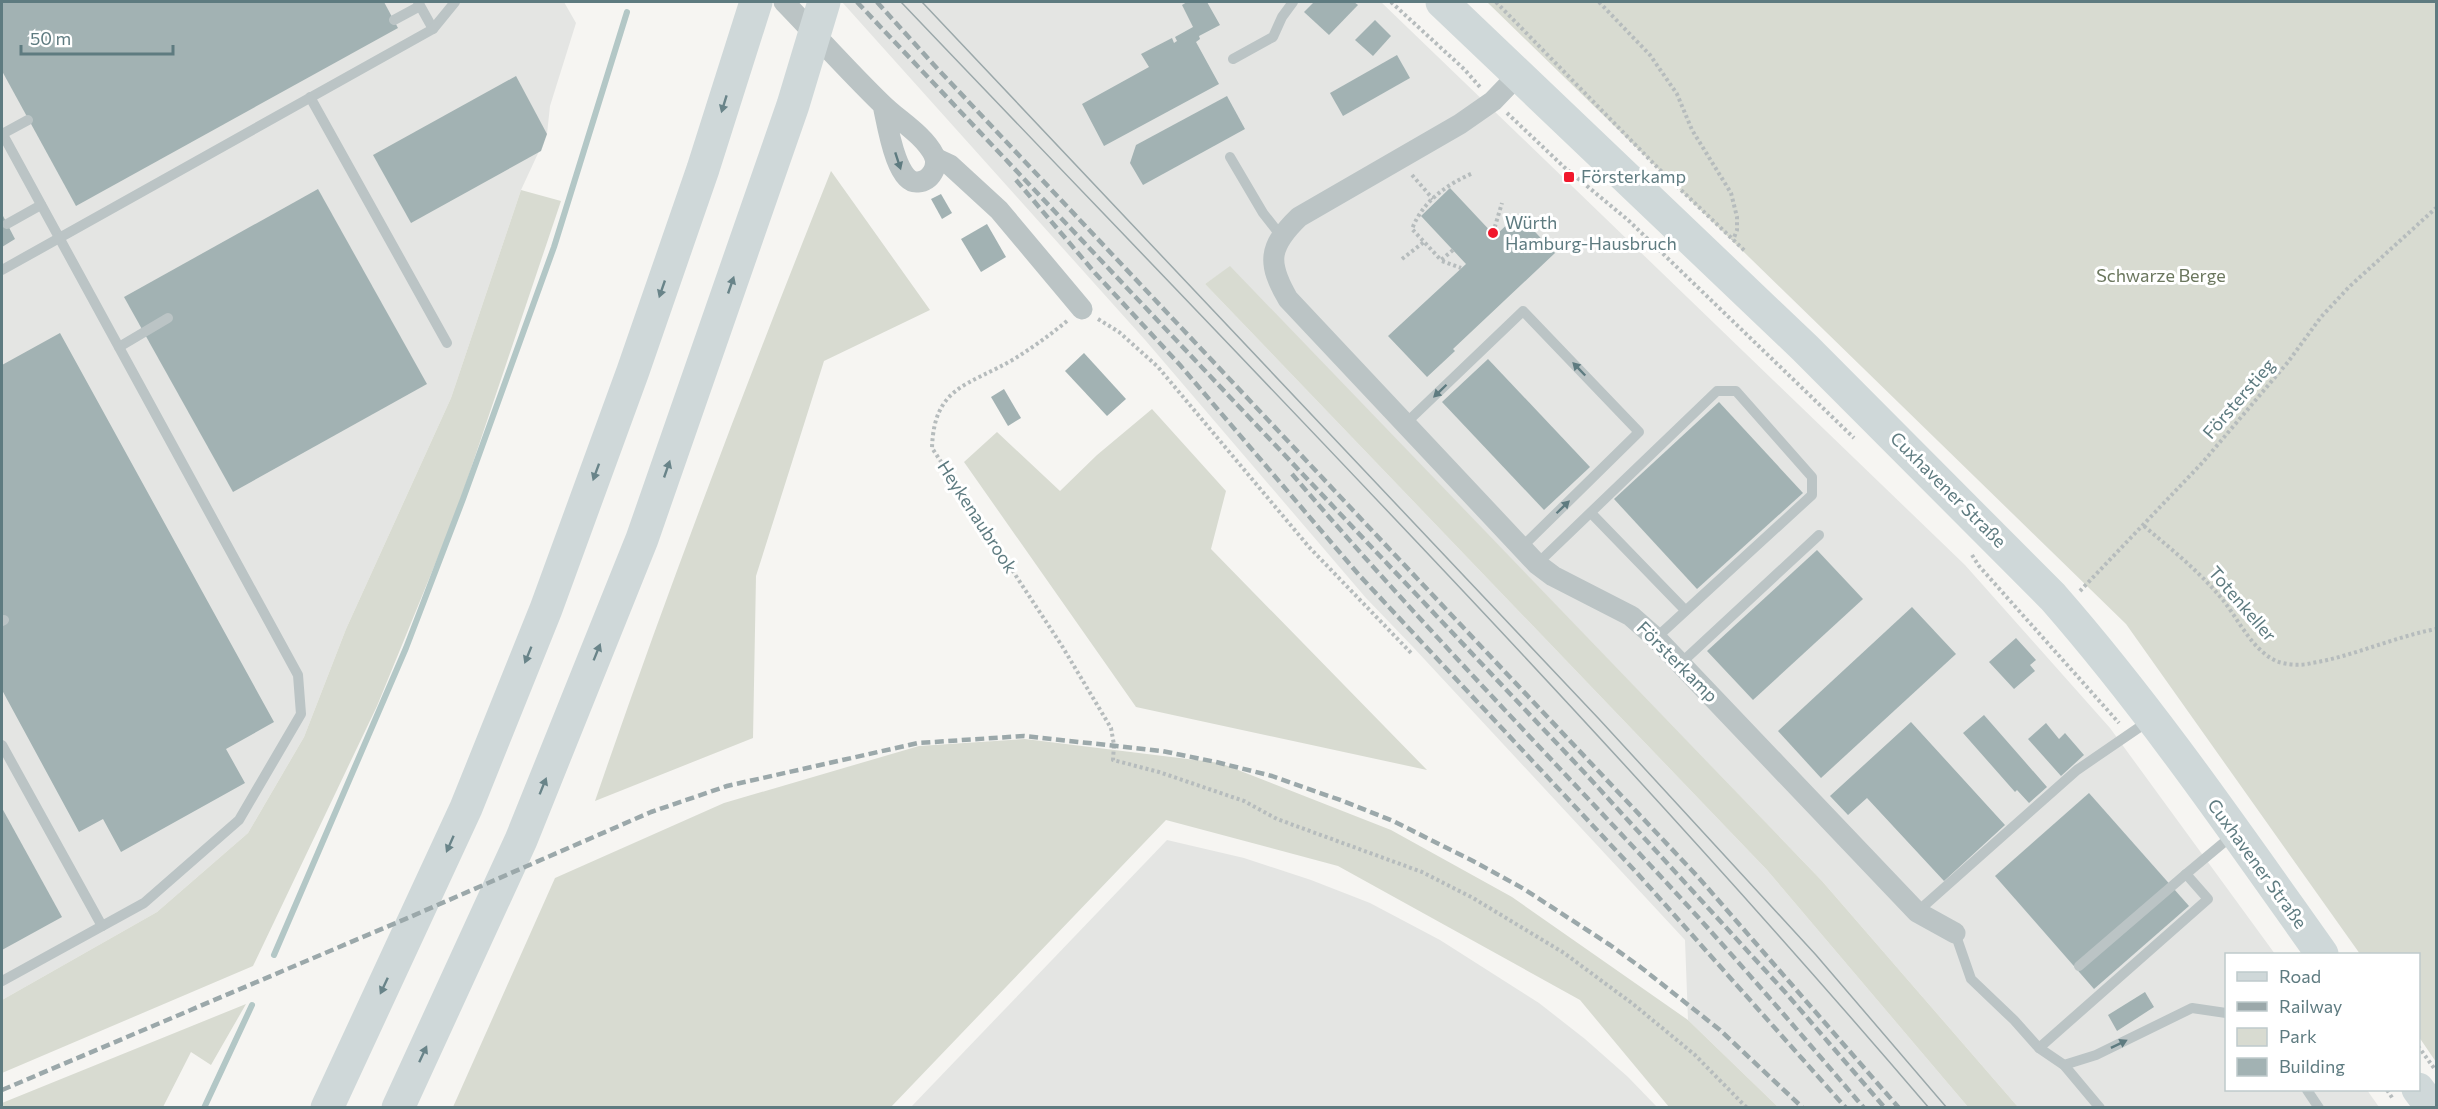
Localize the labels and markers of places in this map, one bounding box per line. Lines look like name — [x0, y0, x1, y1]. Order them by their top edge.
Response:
place label: Försterkamp — [1581, 165, 1686, 187]
marker: Försterkamp — [1562, 170, 1576, 184]
place label: Würth Hamburg-Hausbruch — [1505, 211, 1677, 254]
marker: Würth Hamburg-Hausbruch — [1486, 226, 1500, 240]

